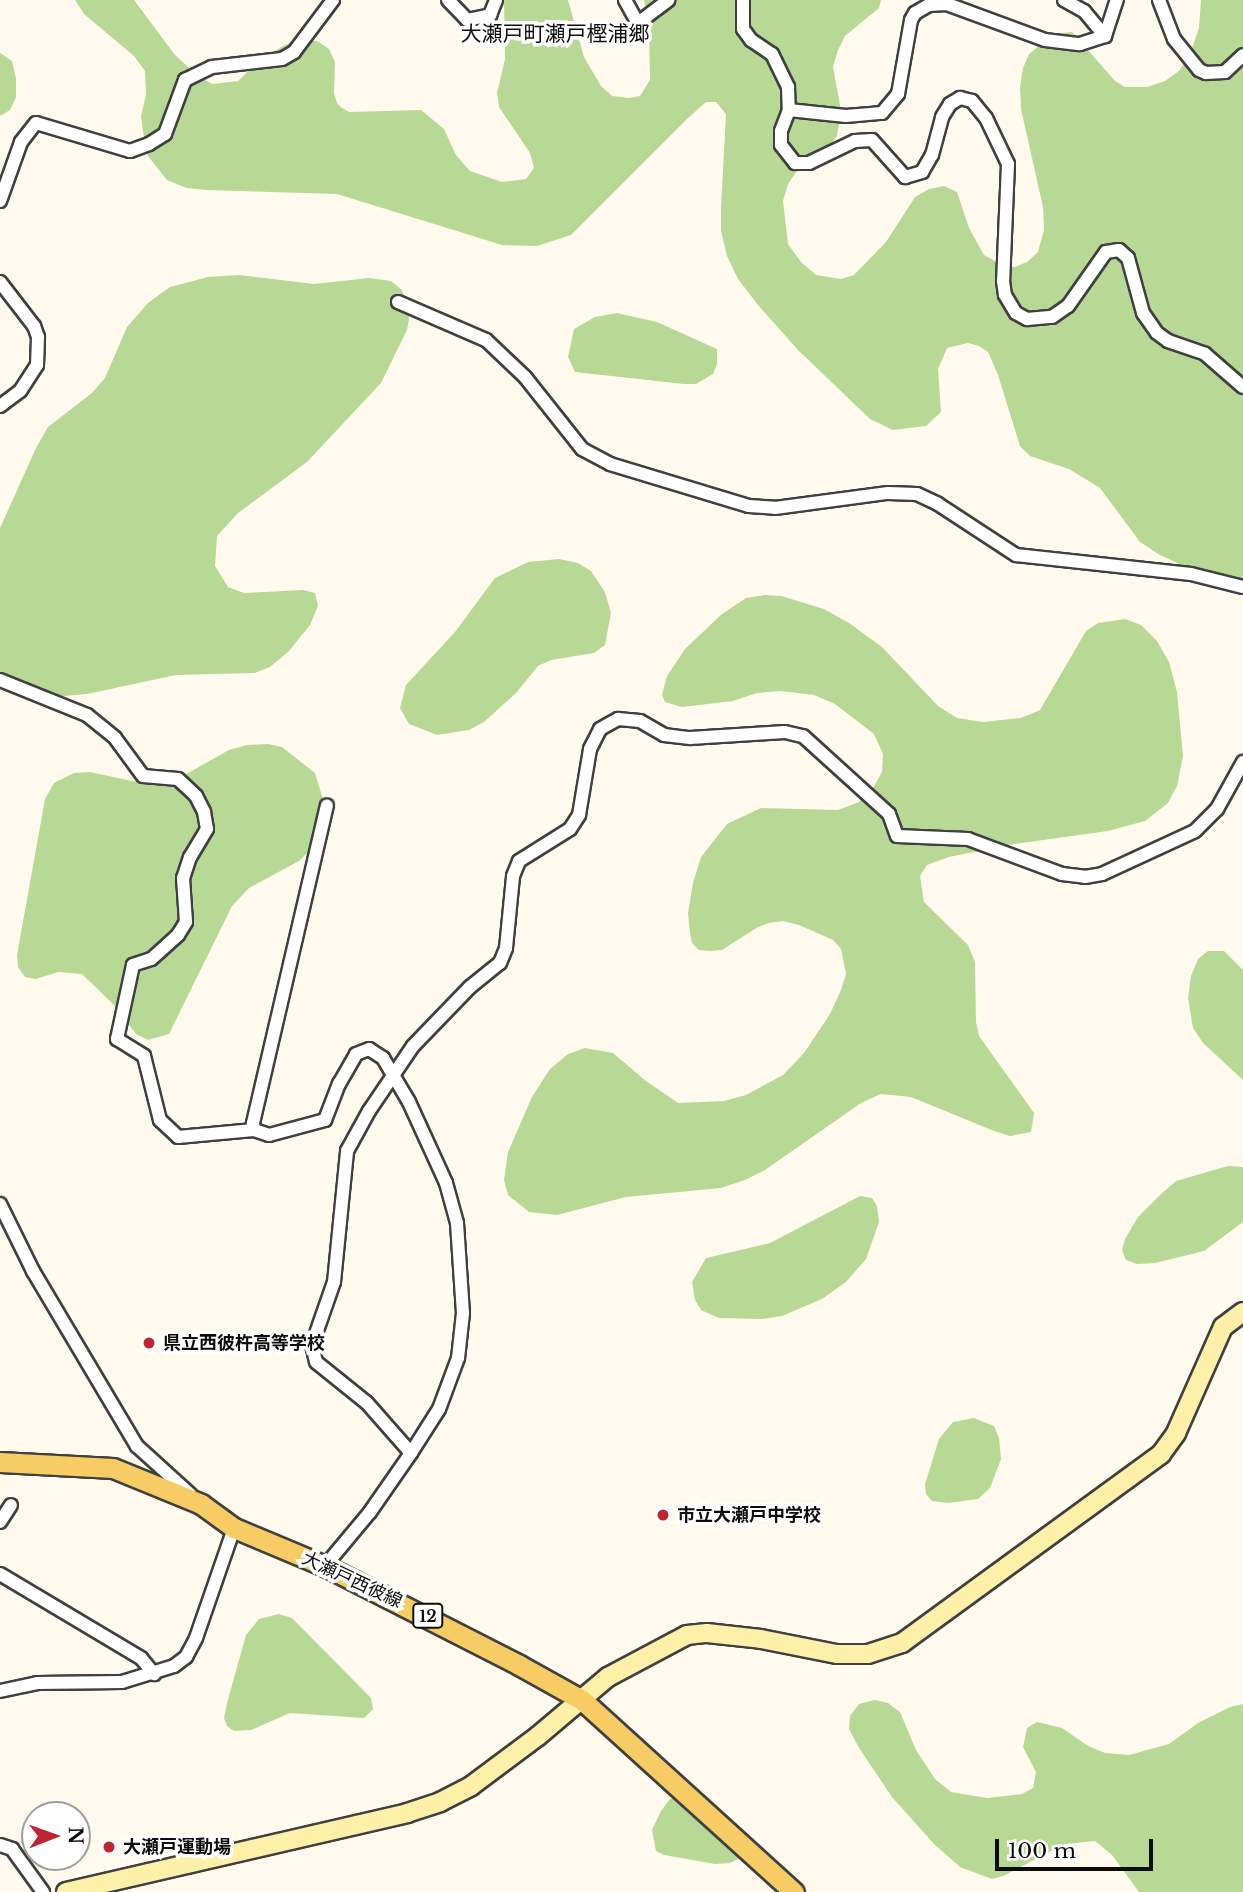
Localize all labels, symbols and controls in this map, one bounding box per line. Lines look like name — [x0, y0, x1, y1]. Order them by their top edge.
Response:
district label: 大瀬戸町瀬戸樫浦郷 — [461, 21, 649, 47]
place label: 県立西彼杵高等学校 — [163, 1332, 325, 1354]
marker: 県立西彼杵高等学校 — [141, 1335, 157, 1351]
place label: 市立大瀬戸中学校 — [677, 1504, 821, 1526]
marker: 市立大瀬戸中学校 — [655, 1507, 671, 1523]
street label: 大瀬戸西彼線 — [298, 1547, 406, 1613]
road number: 12 — [412, 1604, 444, 1628]
north arrow — [21, 1801, 91, 1871]
scale bar — [998, 1826, 1156, 1870]
text: N — [64, 1827, 87, 1845]
place label: 大瀬戸運動場 — [123, 1836, 231, 1858]
text: 100 m — [1008, 1838, 1076, 1864]
marker: 大瀬戸運動場 — [101, 1839, 117, 1855]

